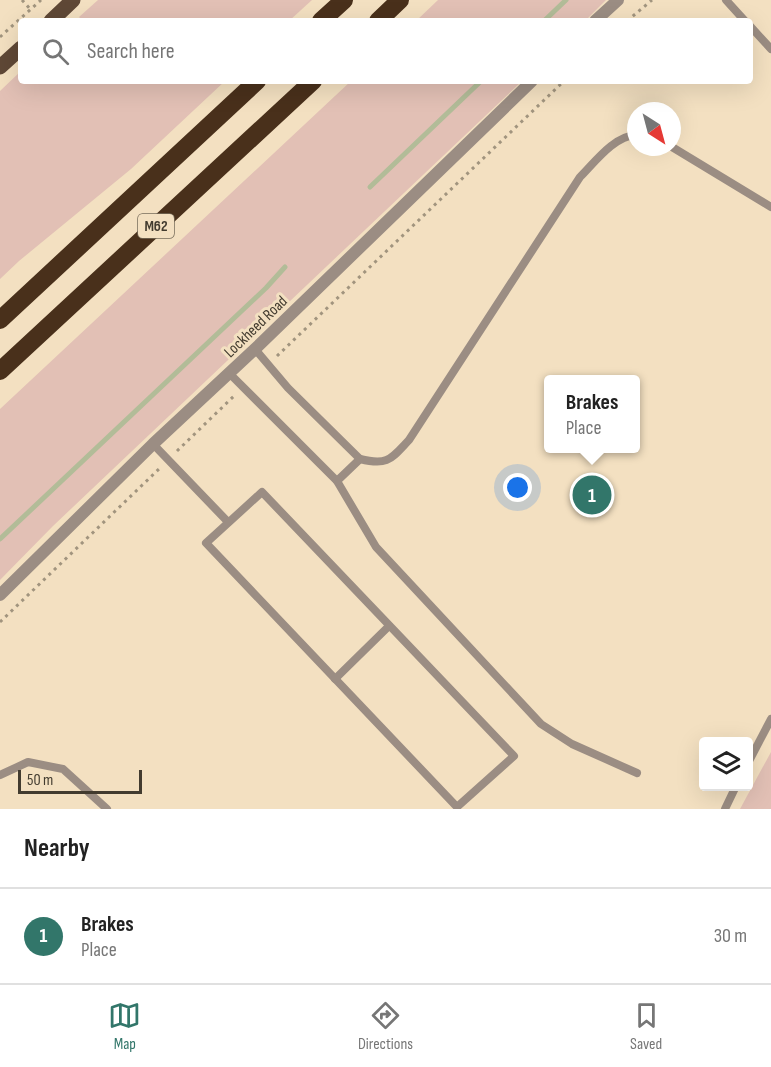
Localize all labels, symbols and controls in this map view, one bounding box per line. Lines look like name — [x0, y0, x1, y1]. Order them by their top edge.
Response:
search box — [18, 18, 753, 84]
icon: search — [39, 35, 72, 68]
text: Search here — [87, 38, 174, 65]
north arrow — [627, 102, 681, 156]
road number: M62 — [138, 214, 174, 238]
street label: Lockheed Road — [220, 292, 292, 362]
popup — [544, 375, 640, 453]
text: Brakes — [566, 389, 618, 416]
text: Place — [566, 416, 601, 440]
pin: 1 — [572, 472, 612, 518]
your location — [503, 473, 532, 502]
map controls — [699, 737, 753, 791]
button: layers — [699, 737, 753, 791]
scale bar — [18, 767, 142, 794]
text: 50 m — [27, 771, 53, 790]
text: Nearby — [24, 833, 90, 864]
text: Brakes — [81, 911, 134, 938]
text: 1 — [40, 924, 47, 948]
text: 30 m — [714, 924, 747, 948]
text: Place — [81, 938, 117, 962]
tab: Map — [108, 999, 141, 1054]
tab: Directions — [358, 999, 413, 1054]
tab: Saved — [630, 999, 663, 1054]

